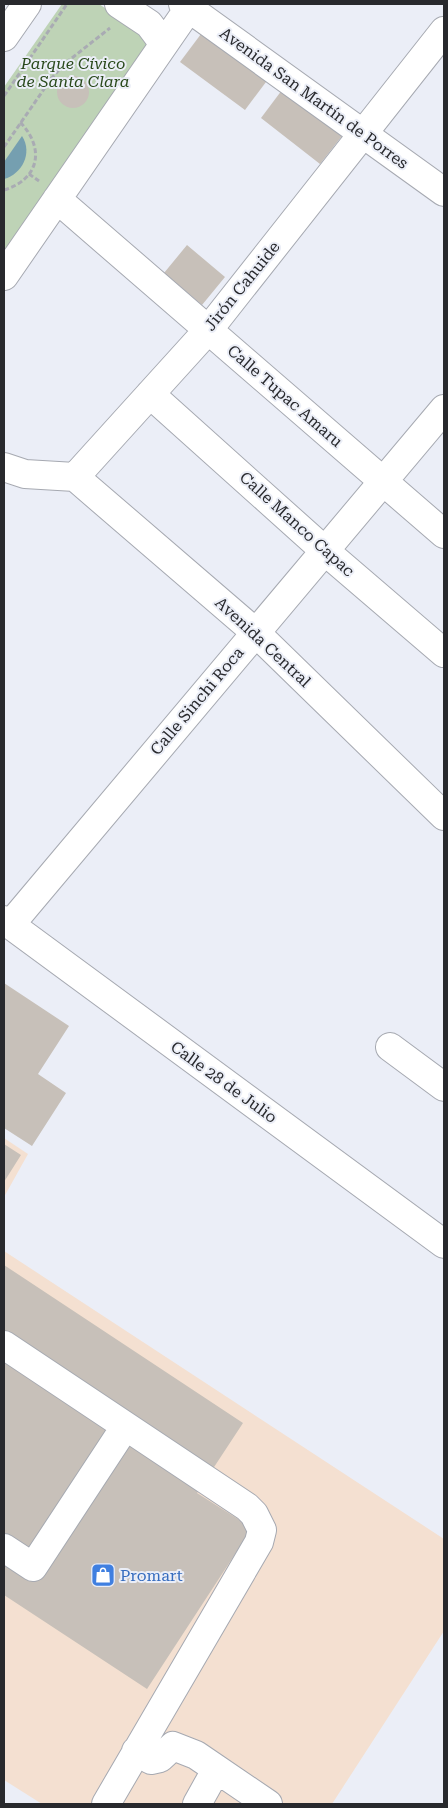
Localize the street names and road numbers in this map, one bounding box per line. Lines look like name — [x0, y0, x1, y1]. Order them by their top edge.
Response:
street label: Avenida San Martín de Porres — [216, 23, 412, 173]
street label: Jirón Cahuide — [200, 237, 284, 334]
street label: Calle Tupac Amaru — [224, 341, 346, 451]
street label: Calle Manco Capac — [236, 468, 358, 580]
street label: Avenida Central — [211, 593, 315, 691]
street label: Calle Sinchi Roca — [146, 643, 248, 759]
street label: Calle 28 de Julio — [167, 1037, 281, 1127]

